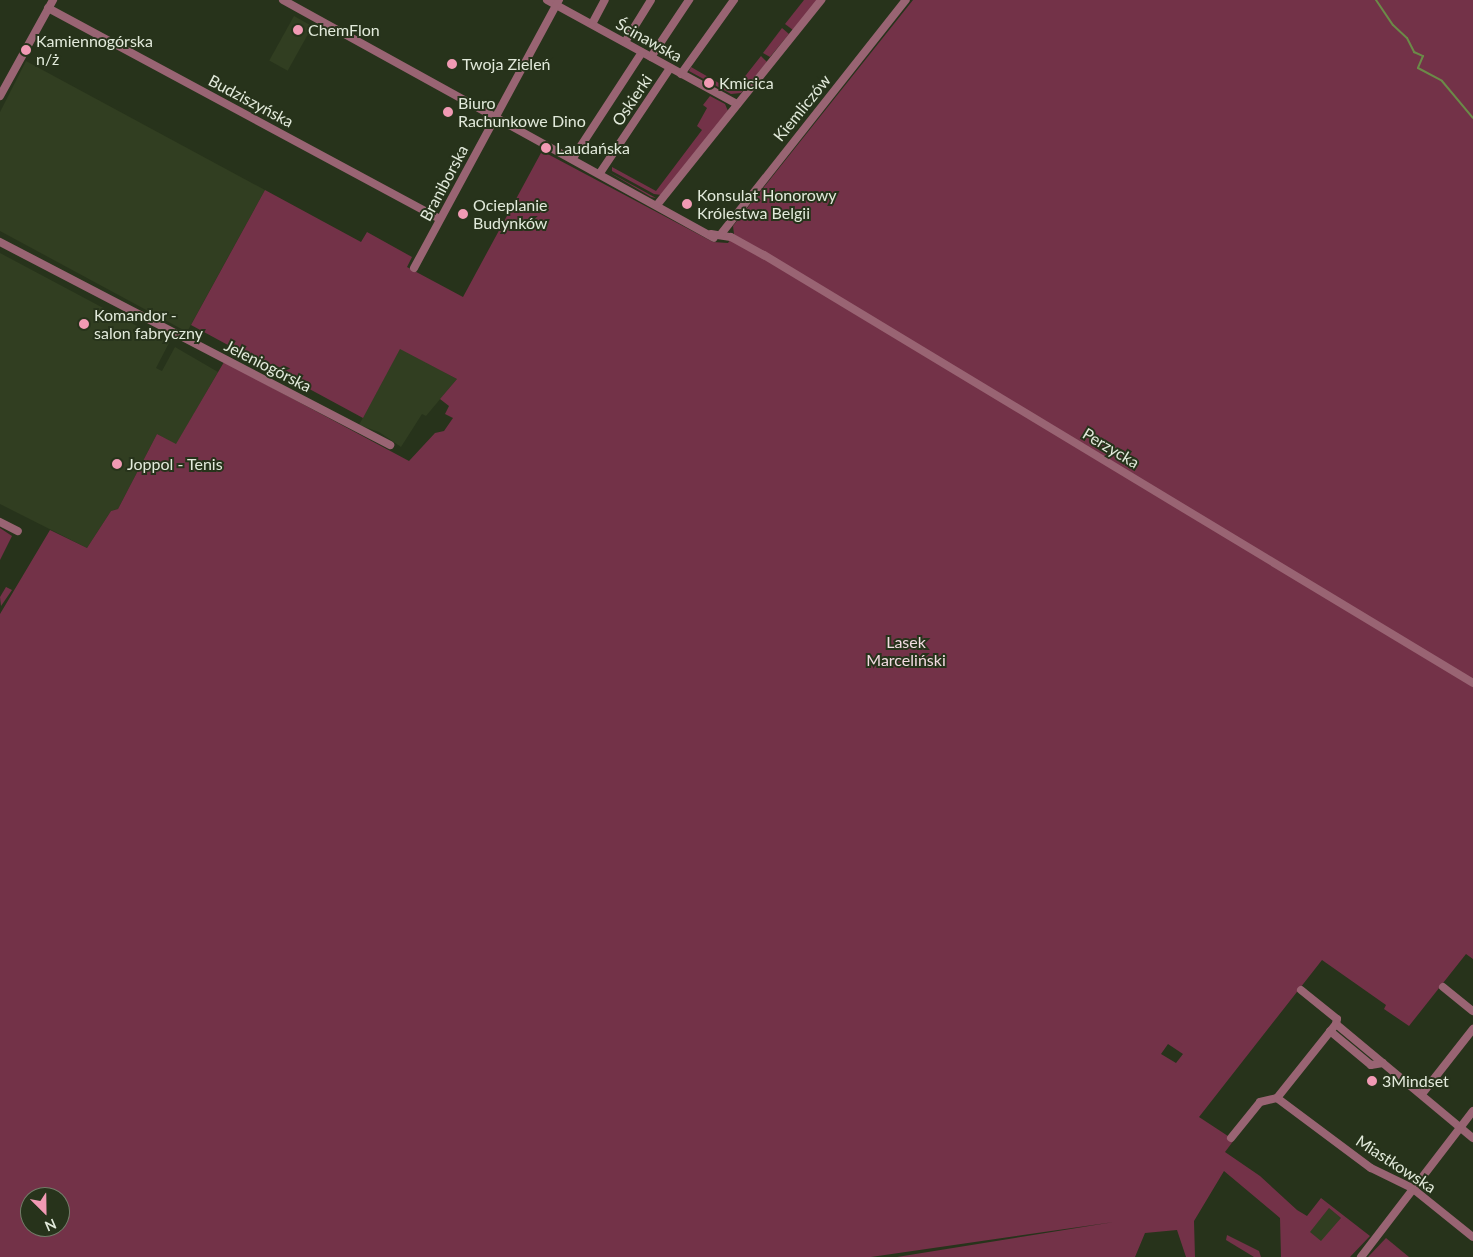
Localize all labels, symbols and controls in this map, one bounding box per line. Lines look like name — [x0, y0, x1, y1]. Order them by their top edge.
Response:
street label: Ścinawska — [613, 14, 685, 66]
place label: ChemFlon — [308, 20, 380, 40]
marker: ChemFlon — [292, 24, 304, 36]
place label: Kamiennogórska n/ż — [36, 31, 153, 69]
marker: Kamiennogórska n/ż — [20, 44, 32, 56]
place label: Twoja Zieleń — [462, 54, 551, 74]
marker: Twoja Zieleń — [446, 58, 458, 70]
street label: Budziszyńska — [205, 71, 297, 131]
street label: Oskierki — [608, 71, 656, 129]
street label: Kiemliczów — [769, 71, 835, 145]
place label: Kmicica — [719, 73, 774, 93]
marker: Kmicica — [703, 77, 715, 89]
place label: Biuro Rachunkowe Dino — [458, 93, 586, 131]
marker: Biuro Rachunkowe Dino — [442, 106, 454, 118]
place label: Laudańska — [556, 138, 630, 158]
street label: Braniborska — [416, 142, 472, 224]
marker: Laudańska — [540, 142, 552, 154]
place label: Konsulat Honorowy Królestwa Belgii — [697, 185, 837, 223]
place label: Ocieplanie Budynków — [473, 195, 548, 233]
marker: Konsulat Honorowy Królestwa Belgii — [681, 198, 693, 210]
marker: Ocieplanie Budynków — [457, 208, 469, 220]
place label: Komandor - salon fabryczny — [94, 305, 203, 343]
marker: Komandor - salon fabryczny — [78, 318, 90, 330]
street label: Jeleniogórska — [221, 336, 315, 396]
street label: Perzycka — [1079, 424, 1143, 472]
place label: Joppol - Tenis — [127, 454, 223, 474]
marker: Joppol - Tenis — [111, 458, 123, 470]
park label: Lasek Marceliński — [866, 632, 946, 670]
place label: 3Mindset — [1382, 1071, 1449, 1091]
marker: 3Mindset — [1366, 1075, 1378, 1087]
street label: Miastkowska — [1352, 1131, 1440, 1197]
north arrow — [20, 1187, 70, 1237]
text: N — [42, 1215, 59, 1235]

